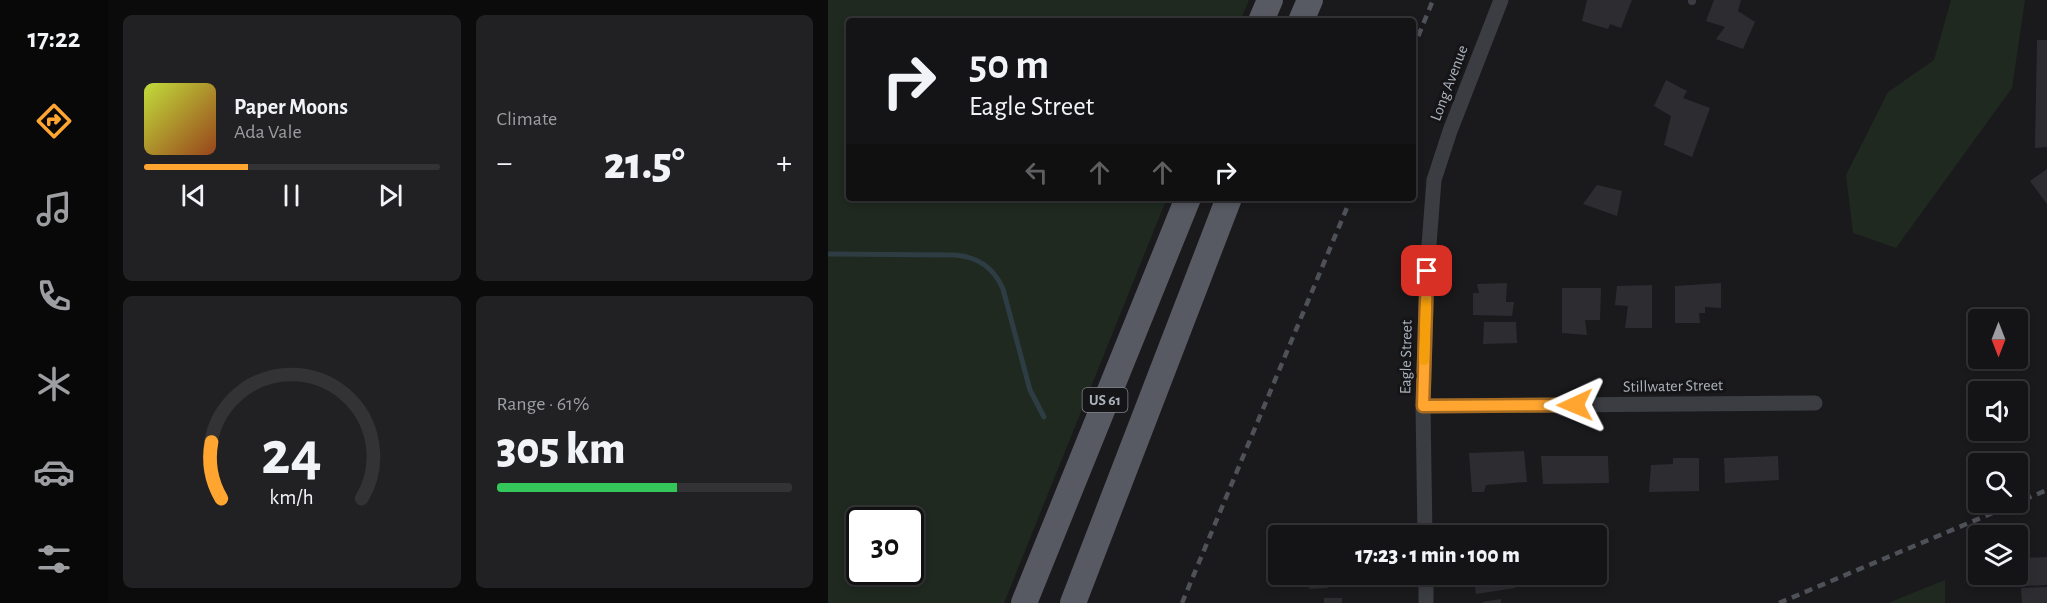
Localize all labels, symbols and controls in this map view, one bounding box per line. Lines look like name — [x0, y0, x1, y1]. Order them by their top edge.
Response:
text: 17:22 — [27, 25, 81, 52]
icon: right — [870, 42, 948, 120]
street label: Long Avenue — [1427, 43, 1471, 123]
text: 50 m — [969, 44, 1049, 86]
text: Eagle Street — [969, 93, 1094, 120]
text: Paper Moons — [234, 96, 348, 118]
icon: directions — [33, 100, 75, 142]
text: Climate — [497, 109, 557, 129]
text: Ada Vale — [234, 122, 302, 142]
text: 21.5° — [604, 142, 685, 187]
text: − — [497, 147, 512, 180]
text: + — [776, 147, 792, 180]
icon: left — [1020, 156, 1053, 189]
icon: ahead — [1083, 156, 1116, 189]
icon: ahead — [1146, 156, 1179, 189]
icon: right — [1209, 156, 1242, 189]
icon: previous — [177, 179, 210, 212]
icon: pause — [275, 179, 308, 212]
icon: next — [374, 179, 407, 212]
icon: music — [33, 188, 75, 230]
pin — [1401, 245, 1452, 296]
icon: arrive — [1410, 254, 1443, 287]
icon: phone — [33, 275, 75, 317]
north arrow — [1968, 309, 2028, 369]
map controls — [1968, 309, 2028, 585]
street label: Eagle Street — [1397, 320, 1415, 394]
icon: climate — [33, 363, 75, 405]
position arrow — [1543, 373, 1607, 437]
street label: Stillwater Street — [1623, 377, 1723, 395]
button: sound — [1968, 381, 2028, 441]
road number: US 61 — [1082, 388, 1128, 412]
text: Range · 61% — [497, 394, 589, 414]
text: 24 — [261, 423, 322, 485]
text: 305 km — [497, 427, 625, 472]
icon: car — [33, 451, 75, 493]
button: search — [1968, 453, 2028, 513]
text: km/h — [270, 487, 314, 508]
speed limit sign: 30 — [846, 507, 924, 585]
button: layers — [1968, 525, 2028, 585]
icon: filters — [33, 538, 75, 580]
text: 17:23 · 1 min · 100 m — [1355, 544, 1520, 566]

